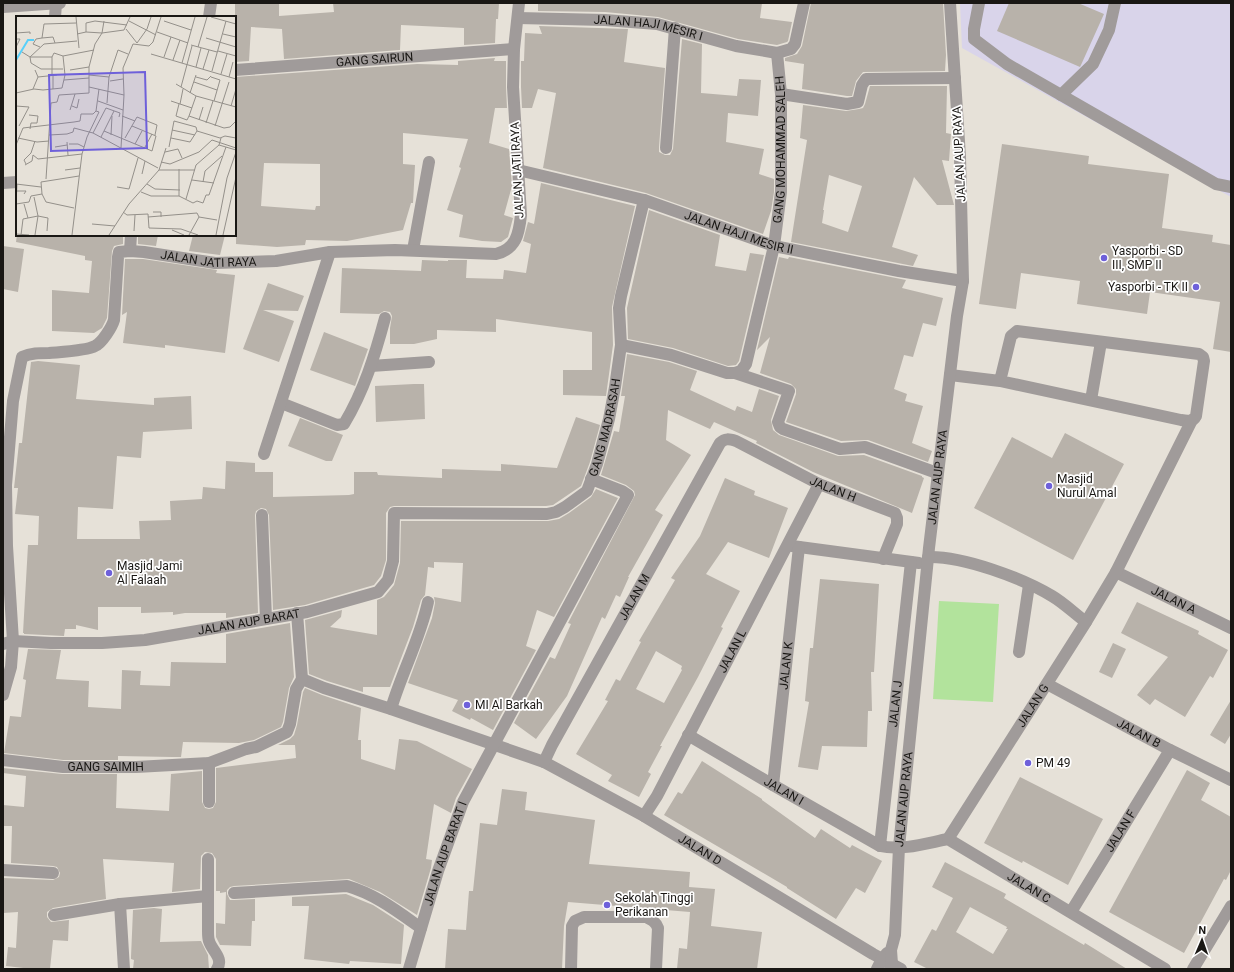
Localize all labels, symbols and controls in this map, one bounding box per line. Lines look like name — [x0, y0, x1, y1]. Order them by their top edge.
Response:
street label: JALAN HAJI MESIR I — [593, 13, 704, 43]
inset map — [16, 16, 236, 236]
street label: GANG SAIRUN — [335, 50, 414, 69]
street label: GANG MOHAMMAD SALEH — [770, 75, 788, 224]
street label: JALAN AUP RAYA — [950, 106, 968, 202]
street label: JALAN JATI RAYA — [507, 121, 527, 218]
street label: JALAN HAJI MESIR II — [683, 208, 795, 257]
place label: Yasporbi - SD III, SMP II — [1112, 244, 1183, 272]
street label: JALAN JATI RAYA — [160, 248, 257, 270]
marker: Yasporbi - SD III, SMP II — [1099, 253, 1109, 263]
place label: Yasporbi - TK II — [1108, 280, 1188, 294]
marker: Yasporbi - TK II — [1191, 282, 1201, 292]
street label: GANG MADRASAH — [586, 377, 623, 479]
street label: JALAN AUP RAYA — [925, 429, 950, 525]
place label: Masjid Nurul Amal — [1057, 472, 1117, 500]
street label: JALAN H — [807, 473, 858, 505]
marker: Masjid Nurul Amal — [1044, 481, 1054, 491]
place label: Masjid Jami Al Falaah — [117, 559, 182, 587]
marker: Masjid Jami Al Falaah — [104, 568, 114, 578]
street label: JALAN M — [616, 572, 653, 623]
street label: JALAN A — [1149, 583, 1198, 617]
street label: JALAN AUP BARAT — [197, 606, 301, 638]
street label: JALAN L — [715, 627, 749, 675]
street label: JALAN K — [776, 641, 796, 690]
street label: JALAN J — [886, 680, 905, 728]
street label: JALAN G — [1014, 681, 1052, 730]
place label: MI Al Barkah — [475, 698, 543, 712]
marker: MI Al Barkah — [462, 700, 472, 710]
street label: JALAN B — [1114, 716, 1163, 751]
street label: JALAN AUP RAYA — [892, 751, 916, 848]
place label: PM 49 — [1036, 756, 1071, 770]
marker: PM 49 — [1023, 758, 1033, 768]
street label: GANG SAIMIH — [67, 760, 144, 774]
street label: JALAN I — [761, 774, 806, 808]
street label: JALAN AUP BARAT I — [421, 800, 470, 907]
street label: JALAN F — [1102, 807, 1139, 855]
street label: JALAN D — [676, 831, 724, 868]
street label: JALAN C — [1005, 869, 1053, 906]
place label: Sekolah Tinggi Perikanan — [615, 891, 693, 919]
marker: Sekolah Tinggi Perikanan — [602, 900, 612, 910]
north arrow — [1182, 920, 1222, 960]
text: N — [1198, 924, 1207, 937]

